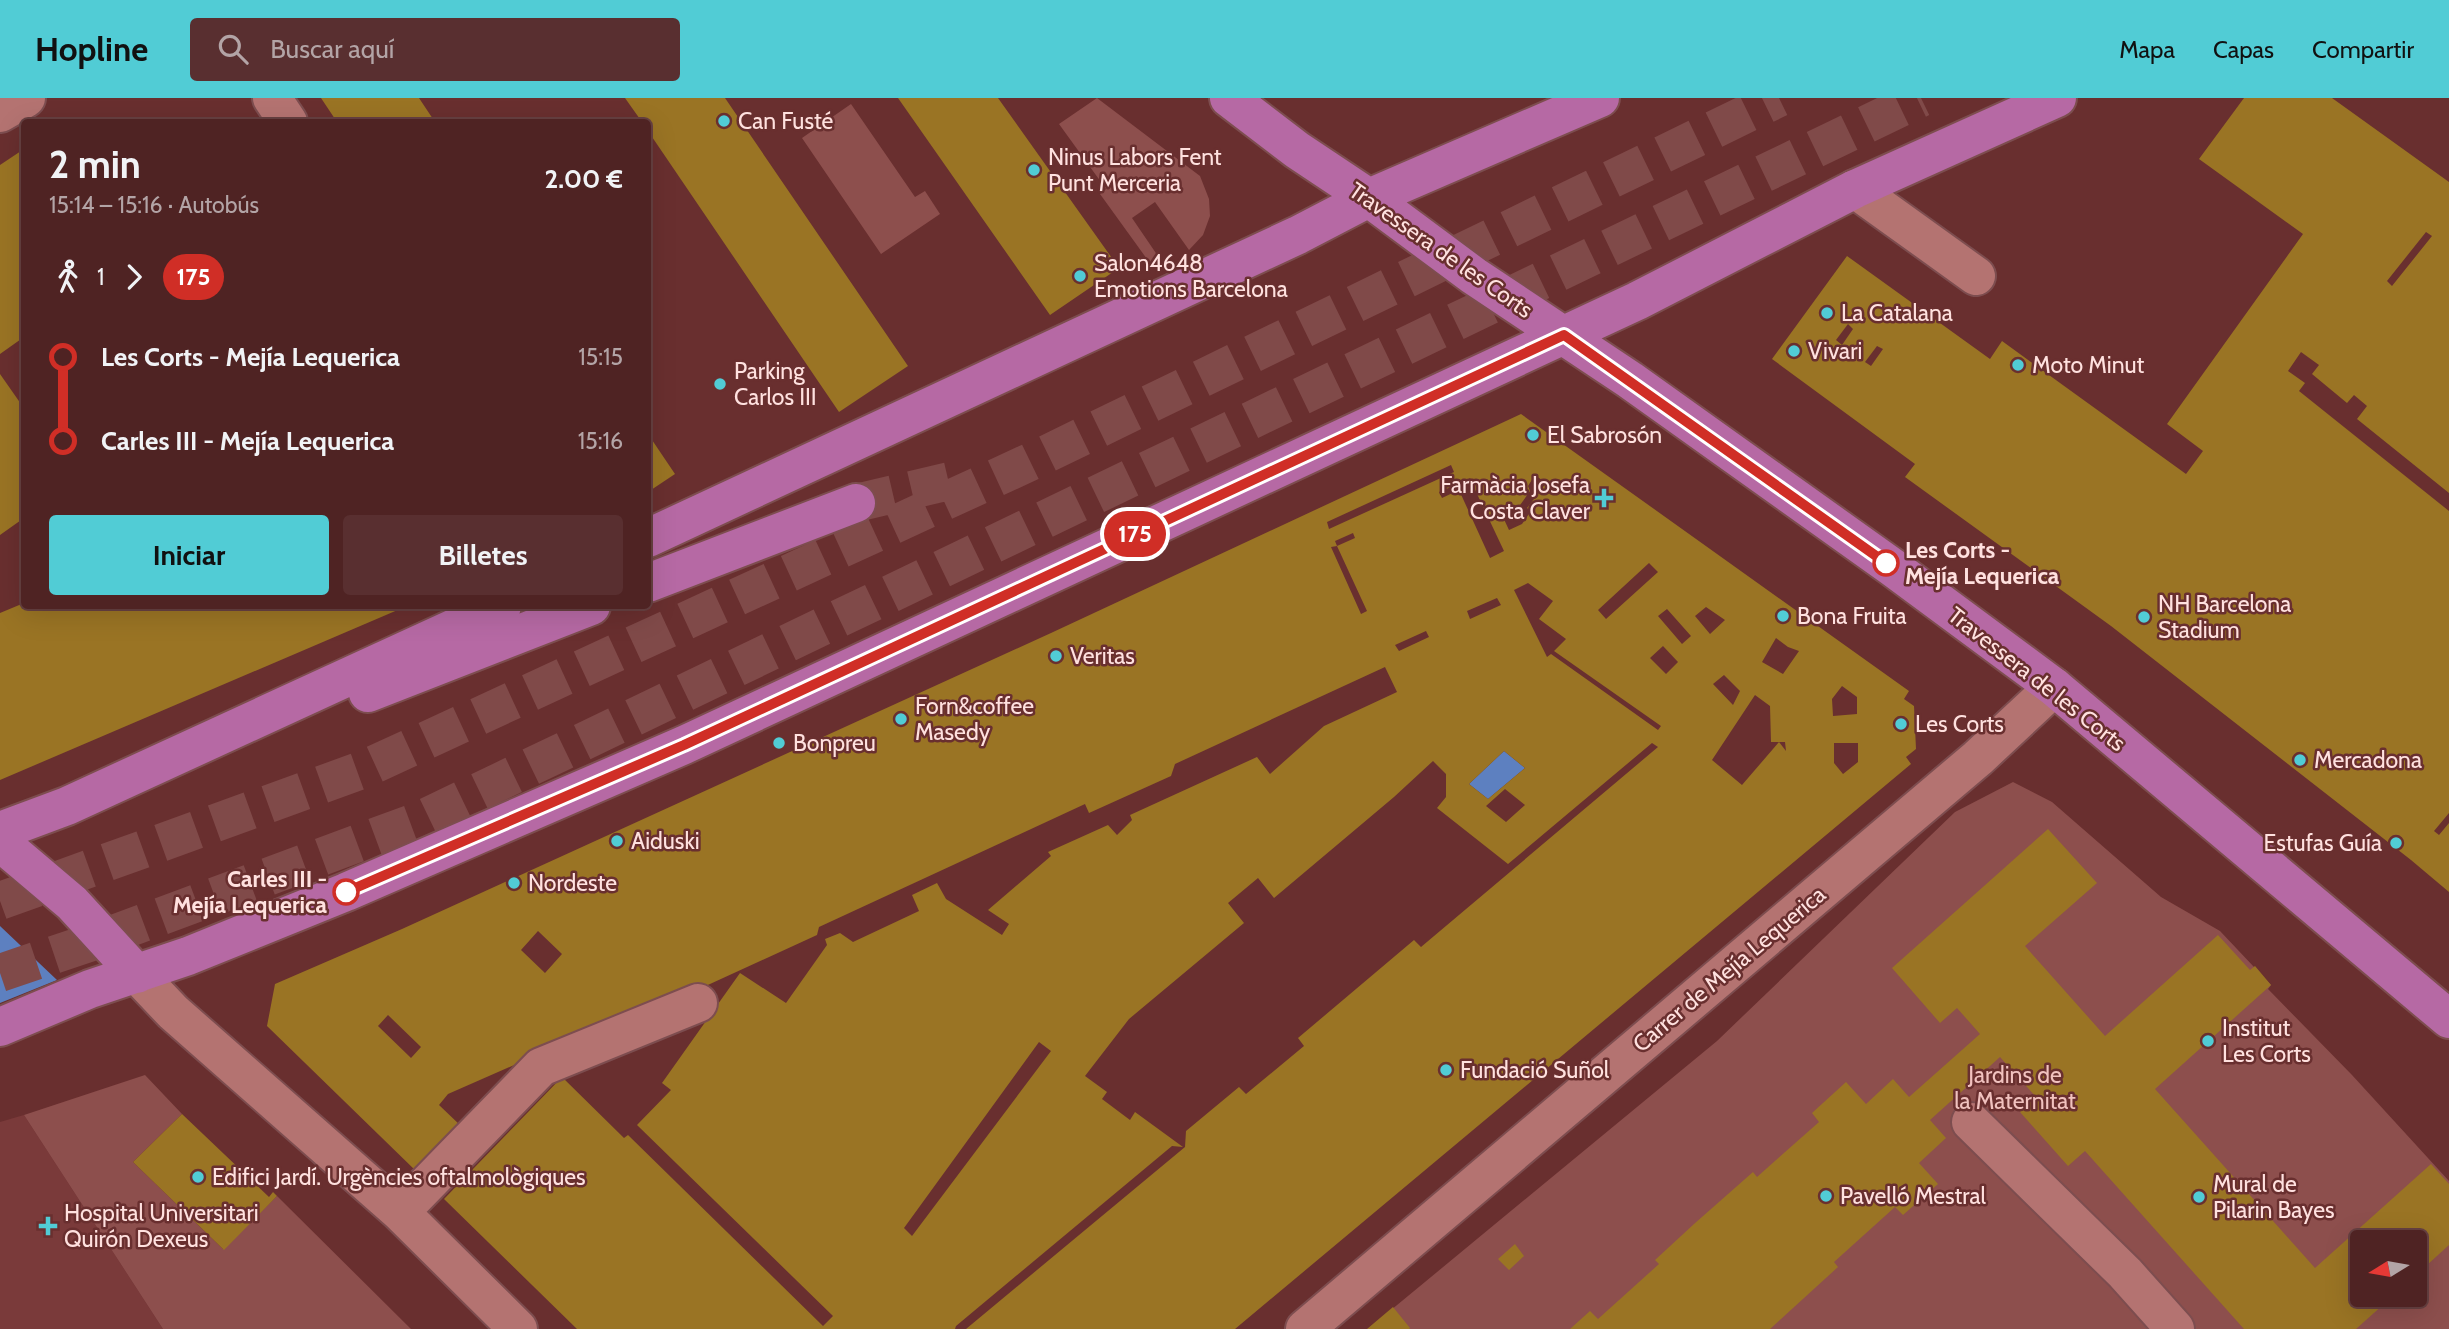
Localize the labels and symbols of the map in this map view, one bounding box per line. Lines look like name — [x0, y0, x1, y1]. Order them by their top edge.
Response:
place label: Can Fusté — [738, 107, 834, 135]
marker: Can Fusté — [716, 113, 732, 129]
place label: Ninus Labors Fent Punt Merceria — [1048, 143, 1222, 197]
marker: Ninus Labors Fent Punt Merceria — [1026, 162, 1042, 178]
street label: Travessera de les Corts — [1344, 176, 1538, 324]
place label: Salon4648 Emotions Barcelona — [1094, 249, 1288, 303]
marker: Salon4648 Emotions Barcelona — [1072, 268, 1088, 284]
place label: La Catalana — [1841, 299, 1953, 327]
marker: La Catalana — [1819, 305, 1835, 321]
place label: Vivari — [1808, 337, 1862, 365]
marker: Vivari — [1786, 343, 1802, 359]
place label: Moto Minut — [2032, 351, 2145, 379]
place label: Parking Carlos III — [734, 357, 817, 411]
marker: Moto Minut — [2010, 357, 2026, 373]
marker: Parking Carlos III — [712, 376, 728, 392]
place label: El Sabrosón — [1547, 421, 1662, 449]
marker: El Sabrosón — [1525, 427, 1541, 443]
place label: Farmàcia Josefa Costa Claver — [1440, 471, 1591, 525]
marker: Farmàcia Josefa Costa Claver — [1596, 490, 1612, 506]
line badge: 175 — [1095, 511, 1175, 557]
place label: Les Corts - Mejía Lequerica — [1905, 536, 2060, 590]
marker: Les Corts - Mejía Lequerica — [1873, 550, 1899, 576]
place label: NH Barcelona Stadium — [2158, 590, 2291, 644]
street label: Travessera de les Corts — [1943, 601, 2131, 757]
place label: Bona Fruita — [1797, 602, 1906, 630]
marker: Bona Fruita — [1775, 608, 1791, 624]
marker: NH Barcelona Stadium — [2136, 609, 2152, 625]
place label: Veritas — [1070, 642, 1135, 670]
marker: Veritas — [1048, 648, 1064, 664]
place label: Forn&coffee Masedy — [915, 692, 1034, 746]
place label: Les Corts — [1915, 710, 2004, 738]
marker: Forn&coffee Masedy — [893, 711, 909, 727]
marker: Les Corts — [1893, 716, 1909, 732]
place label: Bonpreu — [793, 729, 876, 757]
marker: Bonpreu — [771, 735, 787, 751]
place label: Mercadona — [2314, 746, 2422, 774]
marker: Mercadona — [2292, 752, 2308, 768]
place label: Aiduski — [631, 827, 700, 855]
place label: Estufas Guía — [2264, 829, 2382, 857]
marker: Aiduski — [609, 833, 625, 849]
marker: Estufas Guía — [2388, 835, 2404, 851]
place label: Carles III - Mejía Lequerica — [173, 865, 328, 919]
place label: Nordeste — [528, 869, 617, 897]
marker: Nordeste — [506, 875, 522, 891]
marker: Carles III - Mejía Lequerica — [333, 879, 359, 905]
street label: Carrer de Mejía Lequerica — [1627, 880, 1831, 1058]
place label: Institut Les Corts — [2222, 1014, 2311, 1068]
marker: Institut Les Corts — [2200, 1033, 2216, 1049]
place label: Fundació Suñol — [1460, 1056, 1610, 1084]
park label: Jardins de la Maternitat — [1954, 1061, 2076, 1115]
marker: Fundació Suñol — [1438, 1062, 1454, 1078]
place label: Edifici Jardí. Urgències oftalmològiques — [212, 1163, 586, 1191]
marker: Edifici Jardí. Urgències oftalmològiques — [190, 1169, 206, 1185]
place label: Mural de Pilarin Bayes — [2213, 1170, 2335, 1224]
place label: Pavelló Mestral — [1840, 1182, 1987, 1210]
marker: Pavelló Mestral — [1818, 1188, 1834, 1204]
marker: Mural de Pilarin Bayes — [2191, 1189, 2207, 1205]
place label: Hospital Universitari Quirón Dexeus — [64, 1199, 259, 1253]
marker: Hospital Universitari Quirón Dexeus — [38, 1216, 58, 1236]
north arrow — [2350, 1230, 2427, 1307]

